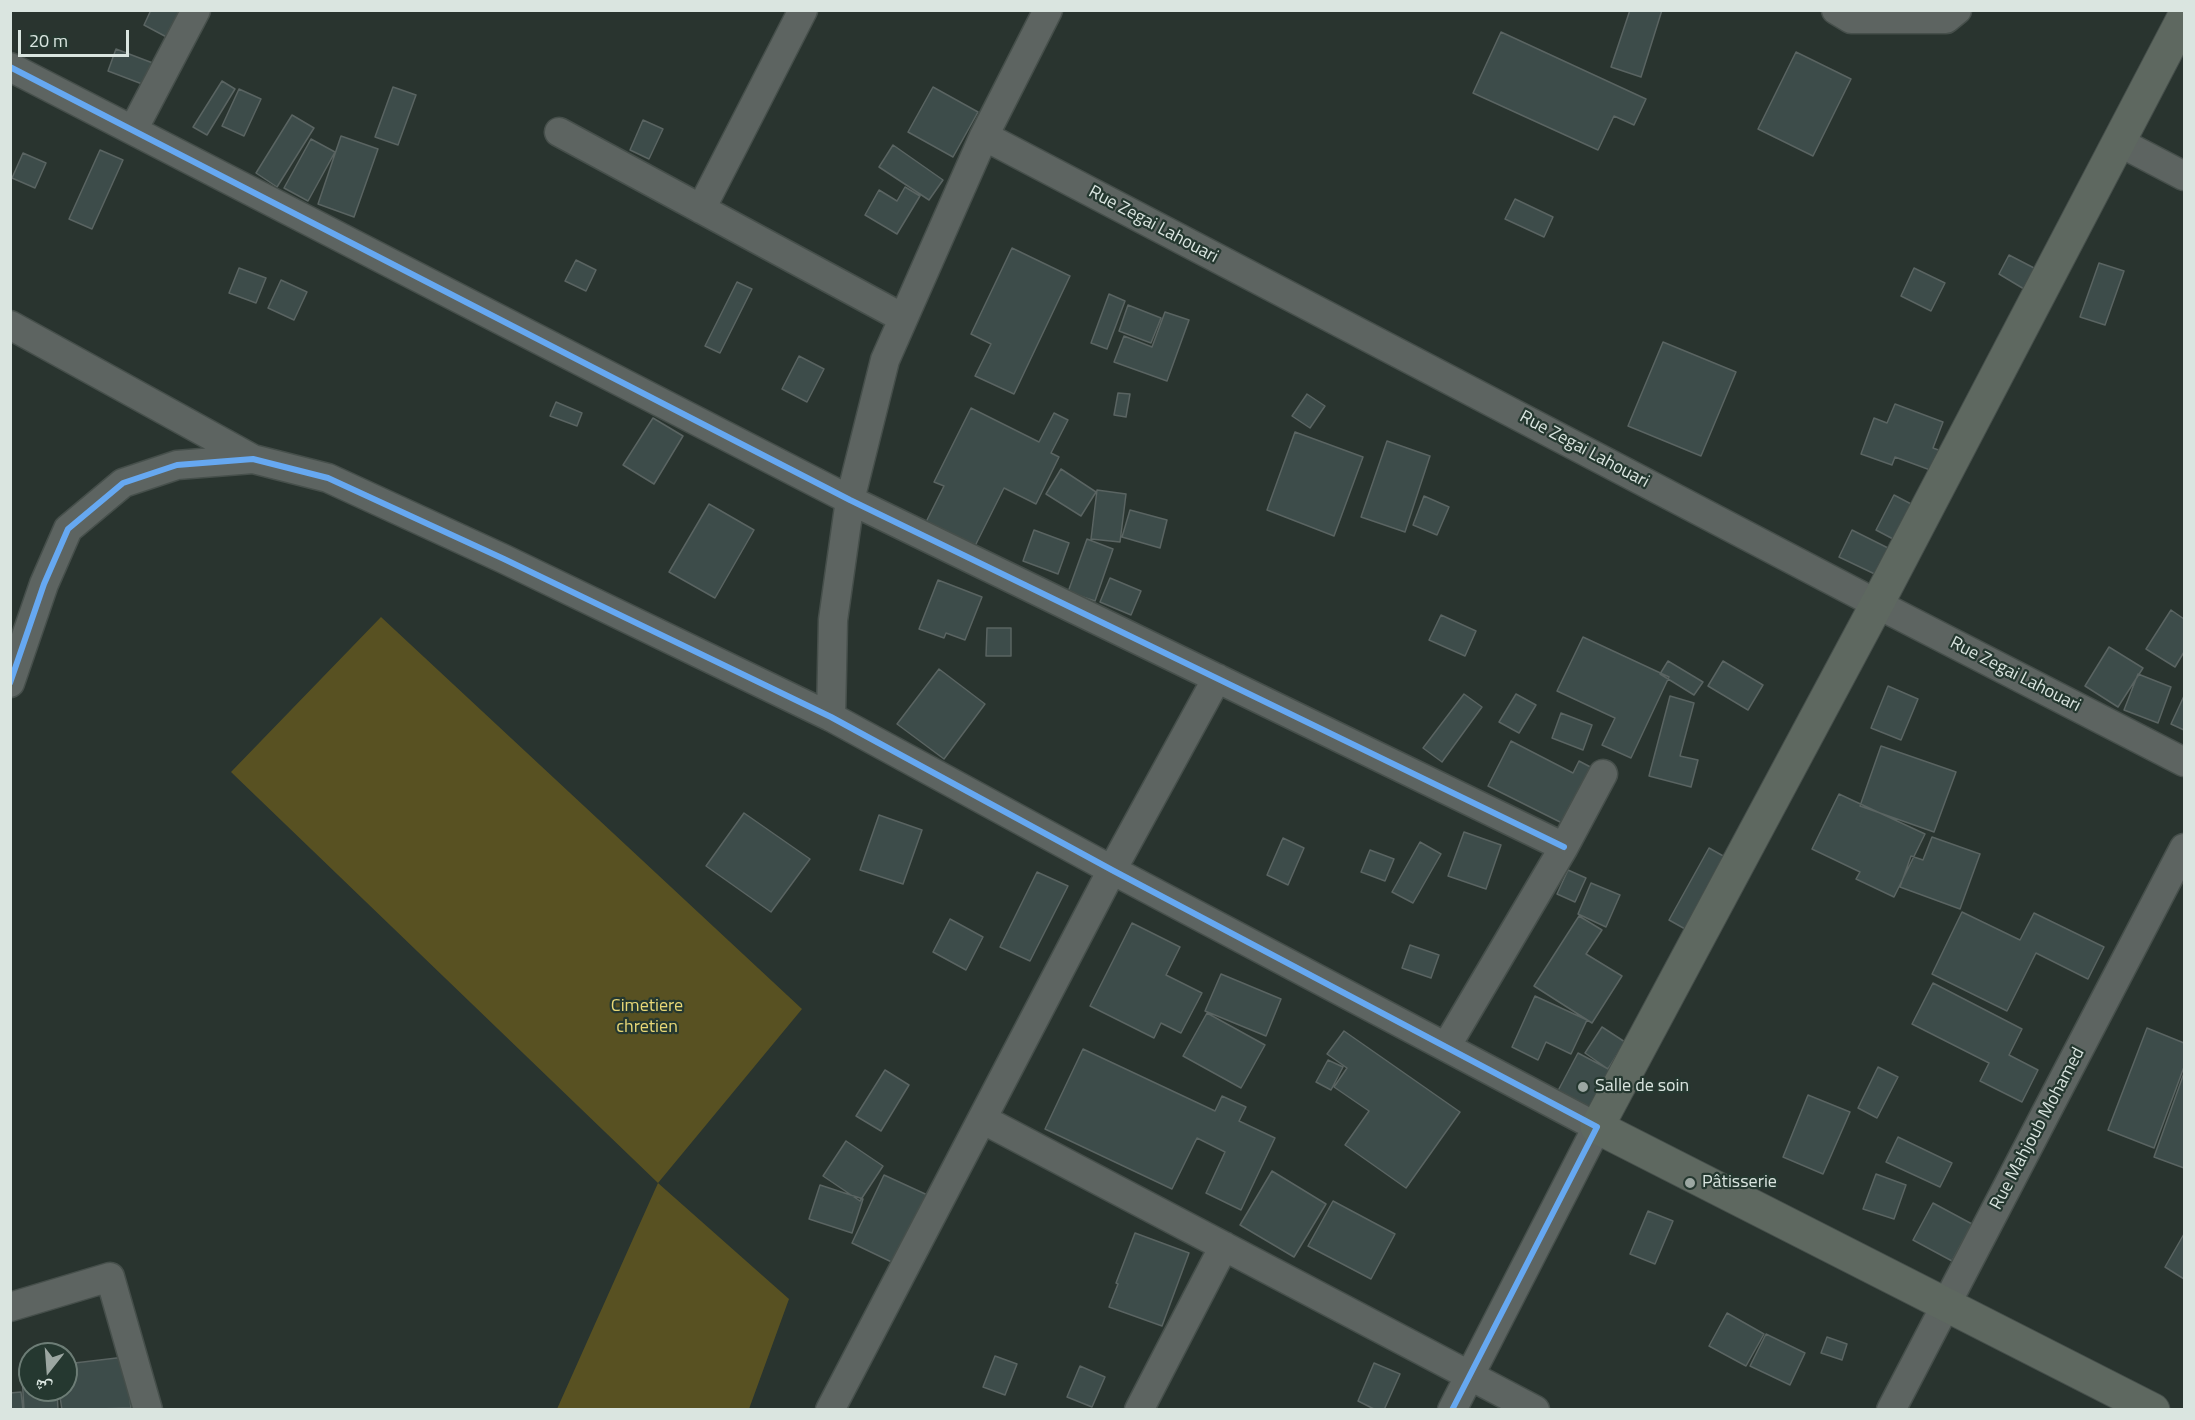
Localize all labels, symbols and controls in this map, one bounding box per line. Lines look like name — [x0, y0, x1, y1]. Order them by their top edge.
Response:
scale bar — [21, 18, 132, 56]
text: 20 m — [29, 27, 68, 54]
street label: Rue Zegai Lahouari — [1084, 182, 1222, 268]
street label: Rue Zegai Lahouari — [1515, 407, 1653, 493]
street label: Rue Zegai Lahouari — [1946, 633, 2084, 717]
park label: Cimetiere chretien — [611, 996, 683, 1038]
street label: Rue Mahjoub Mohamed — [1986, 1044, 2090, 1214]
place label: Salle de soin — [1595, 1076, 1689, 1098]
marker: Salle de soin — [1576, 1080, 1590, 1094]
place label: Pâtisserie — [1702, 1172, 1777, 1194]
marker: Pâtisserie — [1683, 1176, 1697, 1190]
north arrow — [18, 1342, 78, 1402]
text: ش — [32, 1373, 55, 1401]

